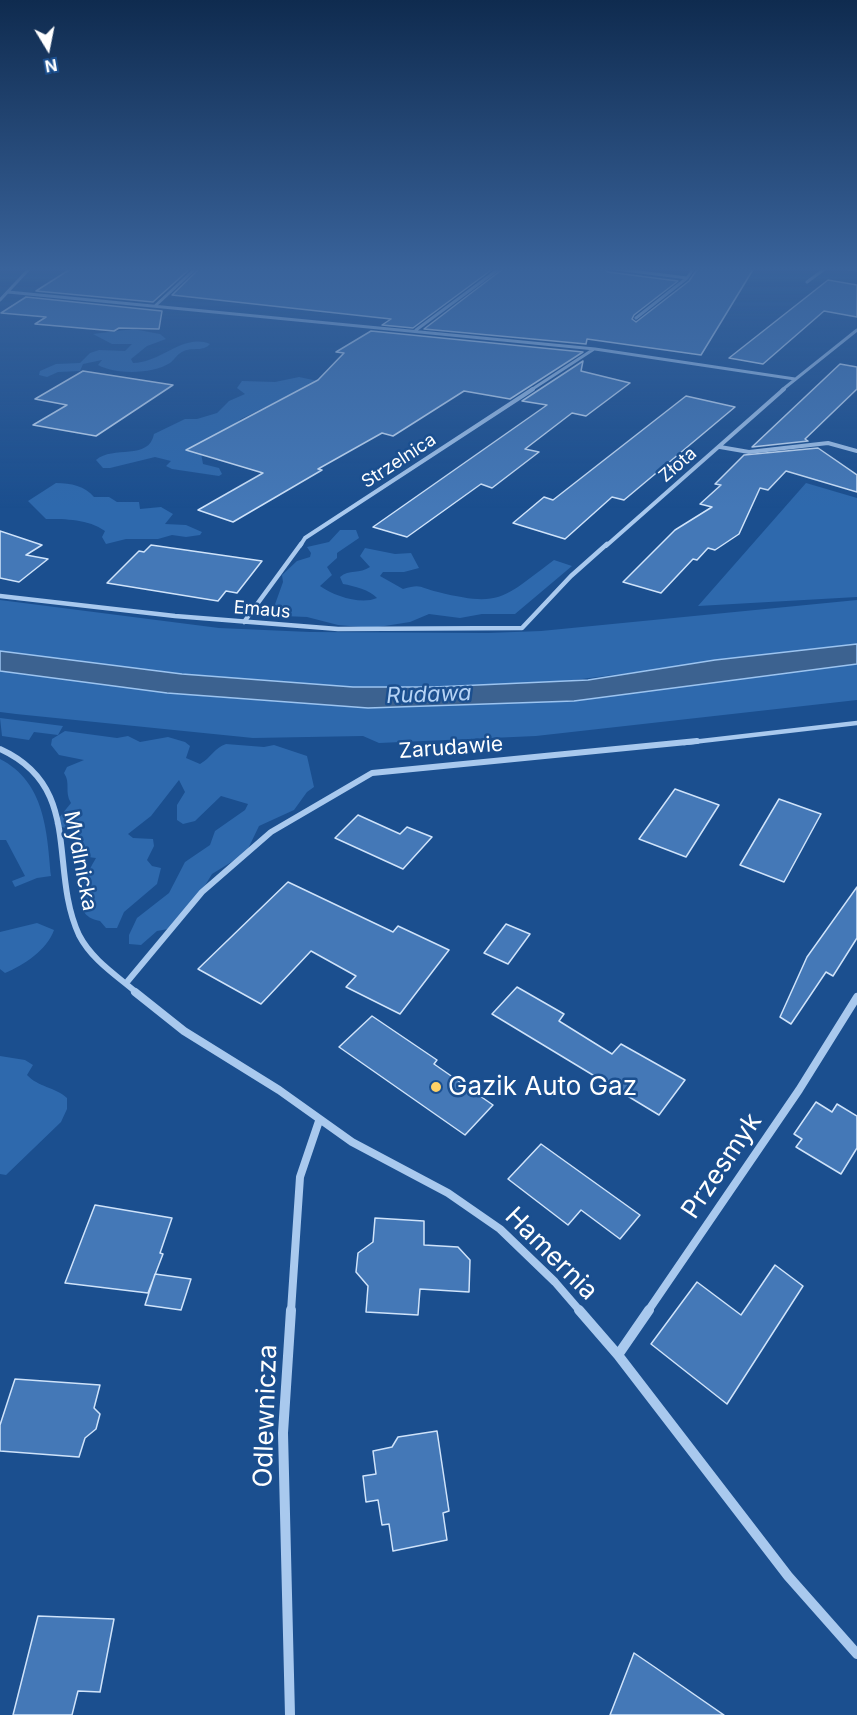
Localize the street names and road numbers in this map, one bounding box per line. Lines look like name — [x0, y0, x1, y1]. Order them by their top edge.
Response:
street label: Strzelnica — [358, 429, 440, 493]
street label: Złota — [655, 443, 701, 487]
street label: Emaus — [233, 597, 291, 623]
street label: Zarudawie — [398, 732, 504, 764]
street label: Mydlnicka — [58, 809, 102, 913]
street label: Przesmyk — [675, 1107, 769, 1225]
street label: Hamernia — [498, 1201, 604, 1307]
street label: Odlewnicza — [248, 1344, 284, 1488]

